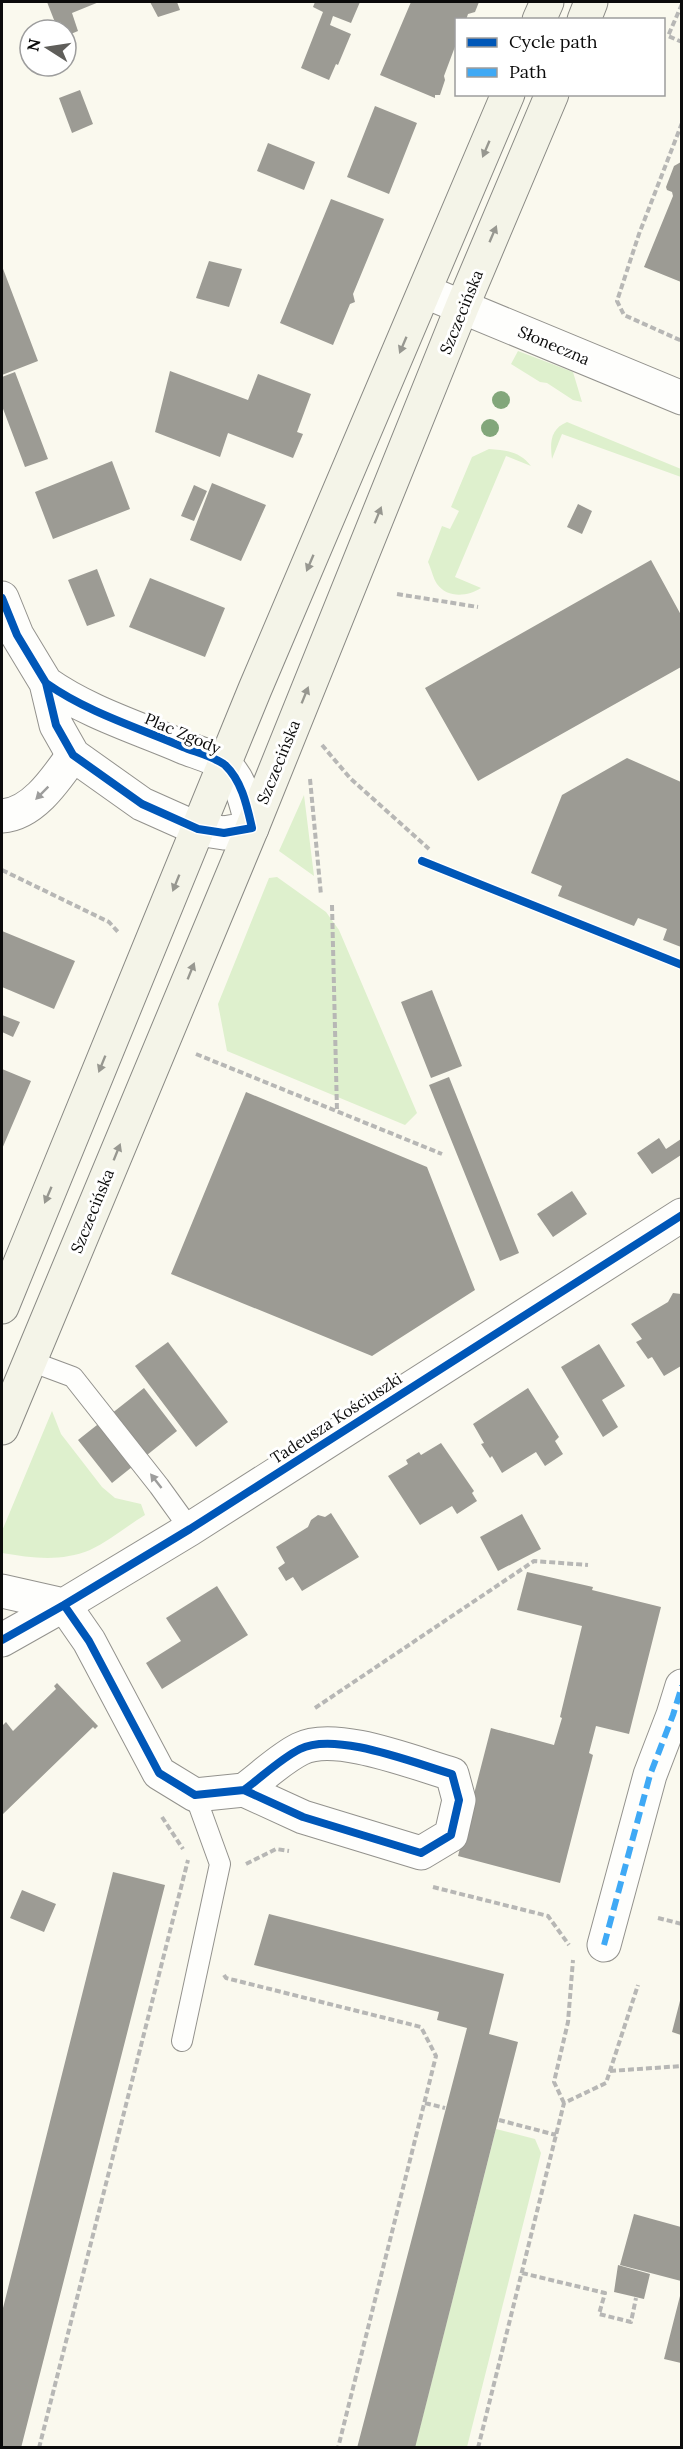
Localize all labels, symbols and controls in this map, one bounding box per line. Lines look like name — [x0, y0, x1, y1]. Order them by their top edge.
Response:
north arrow — [18, 18, 78, 78]
legend — [455, 18, 665, 96]
text: Cycle path — [509, 30, 598, 53]
text: N — [22, 37, 44, 53]
text: Path — [509, 60, 547, 83]
one-way arrow — [481, 140, 491, 158]
one-way arrow — [489, 225, 498, 243]
street label: Szczecińska — [435, 267, 487, 357]
street label: Słoneczna — [515, 321, 593, 369]
one-way arrow — [398, 337, 408, 355]
one-way arrow — [373, 505, 383, 523]
one-way arrow — [305, 555, 314, 572]
one-way arrow — [300, 686, 310, 704]
street label: Plac Zgody — [142, 708, 225, 758]
street label: Szczecińska — [252, 717, 304, 807]
one-way arrow — [36, 785, 50, 799]
one-way arrow — [171, 874, 180, 892]
one-way arrow — [186, 962, 196, 980]
one-way arrow — [97, 1055, 107, 1073]
one-way arrow — [112, 1142, 122, 1160]
street label: Szczecińska — [66, 1166, 118, 1256]
one-way arrow — [43, 1186, 53, 1204]
street label: Tadeusza Kościuszki — [267, 1368, 405, 1468]
one-way arrow — [150, 1474, 162, 1489]

